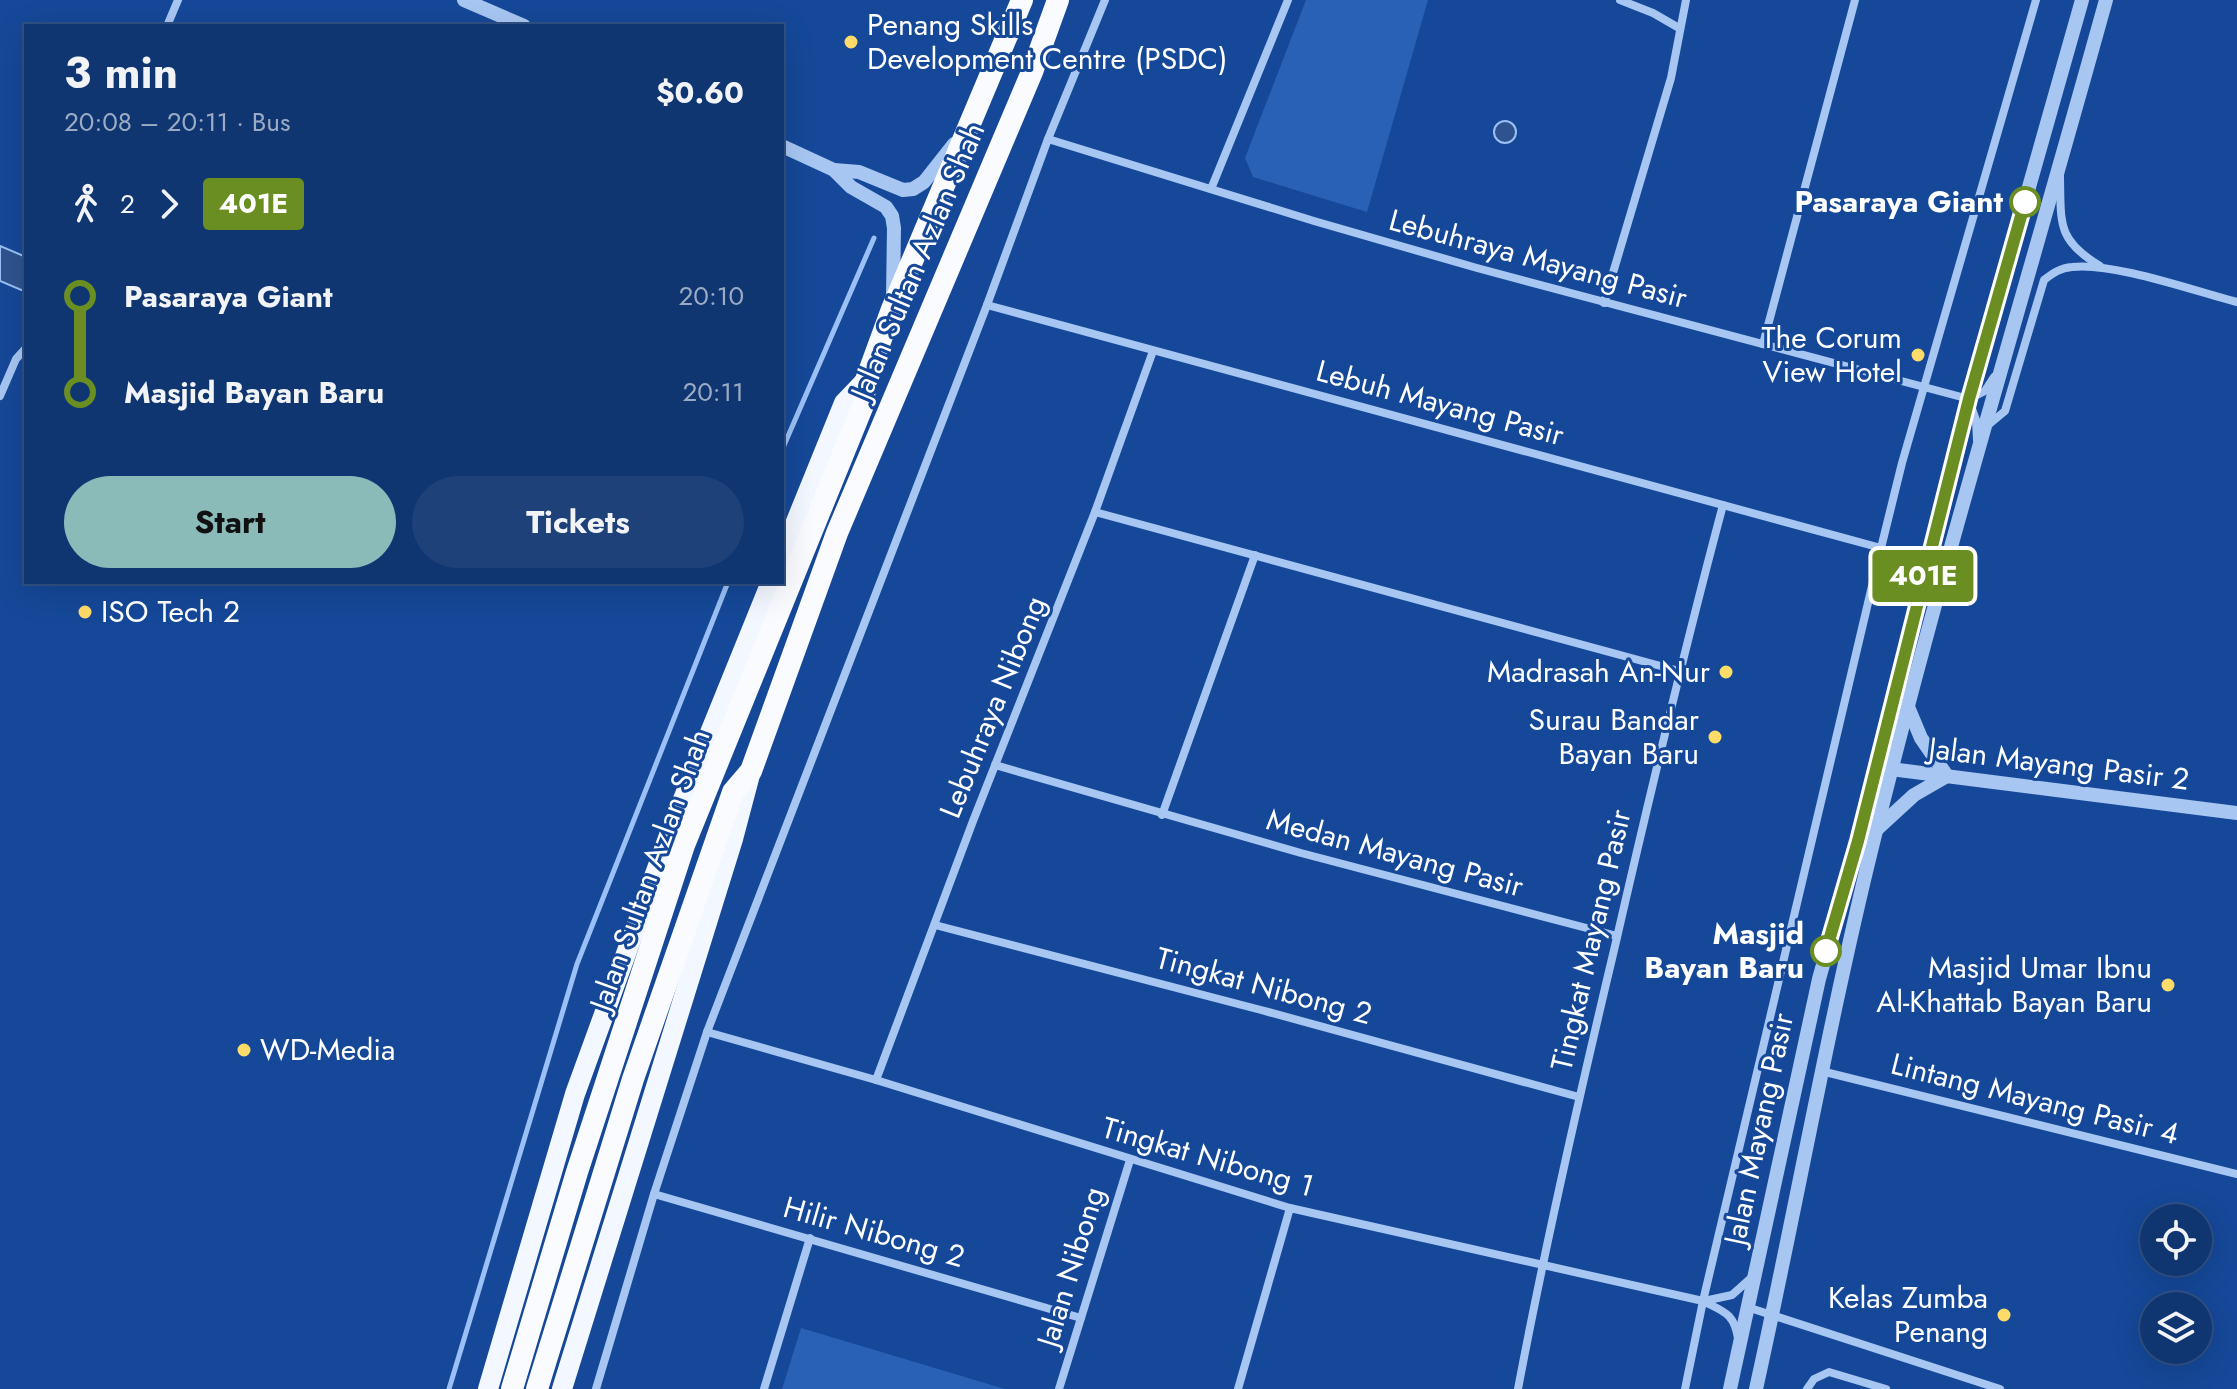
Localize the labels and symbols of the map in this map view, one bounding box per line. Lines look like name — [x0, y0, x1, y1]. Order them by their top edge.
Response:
place label: Penang Skills Development Centre (PSDC) — [867, 3, 1227, 80]
marker: Penang Skills Development Centre (PSDC) — [842, 33, 860, 51]
street label: Jalan Sultan Azlan Shah — [838, 116, 995, 409]
place label: Pasaraya Giant — [1794, 180, 2003, 223]
marker: Pasaraya Giant — [2010, 187, 2040, 217]
street label: Lebuhraya Mayang Pasir — [1384, 198, 1693, 319]
place label: The Corum View Hotel — [1761, 316, 1902, 393]
marker: The Corum View Hotel — [1909, 346, 1927, 364]
street label: Lebuh Mayang Pasir — [1312, 349, 1569, 456]
line badge: 401E — [1867, 550, 1979, 602]
street label: Lebuhraya Nibong — [928, 589, 1057, 824]
place label: ISO Tech 2 — [101, 590, 240, 633]
marker: ISO Tech 2 — [76, 603, 94, 621]
place label: Madrasah An-Nur — [1487, 650, 1711, 693]
marker: Madrasah An-Nur — [1717, 663, 1735, 681]
place label: Surau Bandar Bayan Baru — [1529, 698, 1700, 775]
street label: Jalan Sultan Azlan Shah — [577, 723, 720, 1020]
street label: Jalan Mayang Pasir 2 — [1922, 726, 2192, 801]
marker: Surau Bandar Bayan Baru — [1706, 728, 1724, 746]
street label: Medan Mayang Pasir — [1262, 798, 1529, 908]
street label: Tingkat Mayang Pasir — [1540, 804, 1642, 1075]
place label: Masjid Bayan Baru — [1644, 912, 1804, 989]
street label: Tingkat Nibong 2 — [1151, 936, 1377, 1035]
marker: Masjid Bayan Baru — [1811, 936, 1841, 966]
place label: Masjid Umar Ibnu Al-Khattab Bayan Baru — [1876, 946, 2152, 1023]
marker: Masjid Umar Ibnu Al-Khattab Bayan Baru — [2159, 976, 2177, 994]
street label: Jalan Mayang Pasir — [1712, 1008, 1804, 1253]
place label: WD-Media — [260, 1028, 395, 1071]
marker: WD-Media — [235, 1041, 253, 1059]
street label: Lintang Mayang Pasir 4 — [1887, 1042, 2184, 1155]
street label: Tingkat Nibong 1 — [1097, 1106, 1319, 1207]
street label: Jalan Nibong — [1025, 1182, 1115, 1356]
street label: Hilir Nibong 2 — [778, 1185, 970, 1278]
place label: Kelas Zumba Penang — [1828, 1276, 1988, 1353]
marker: Kelas Zumba Penang — [1995, 1306, 2013, 1324]

